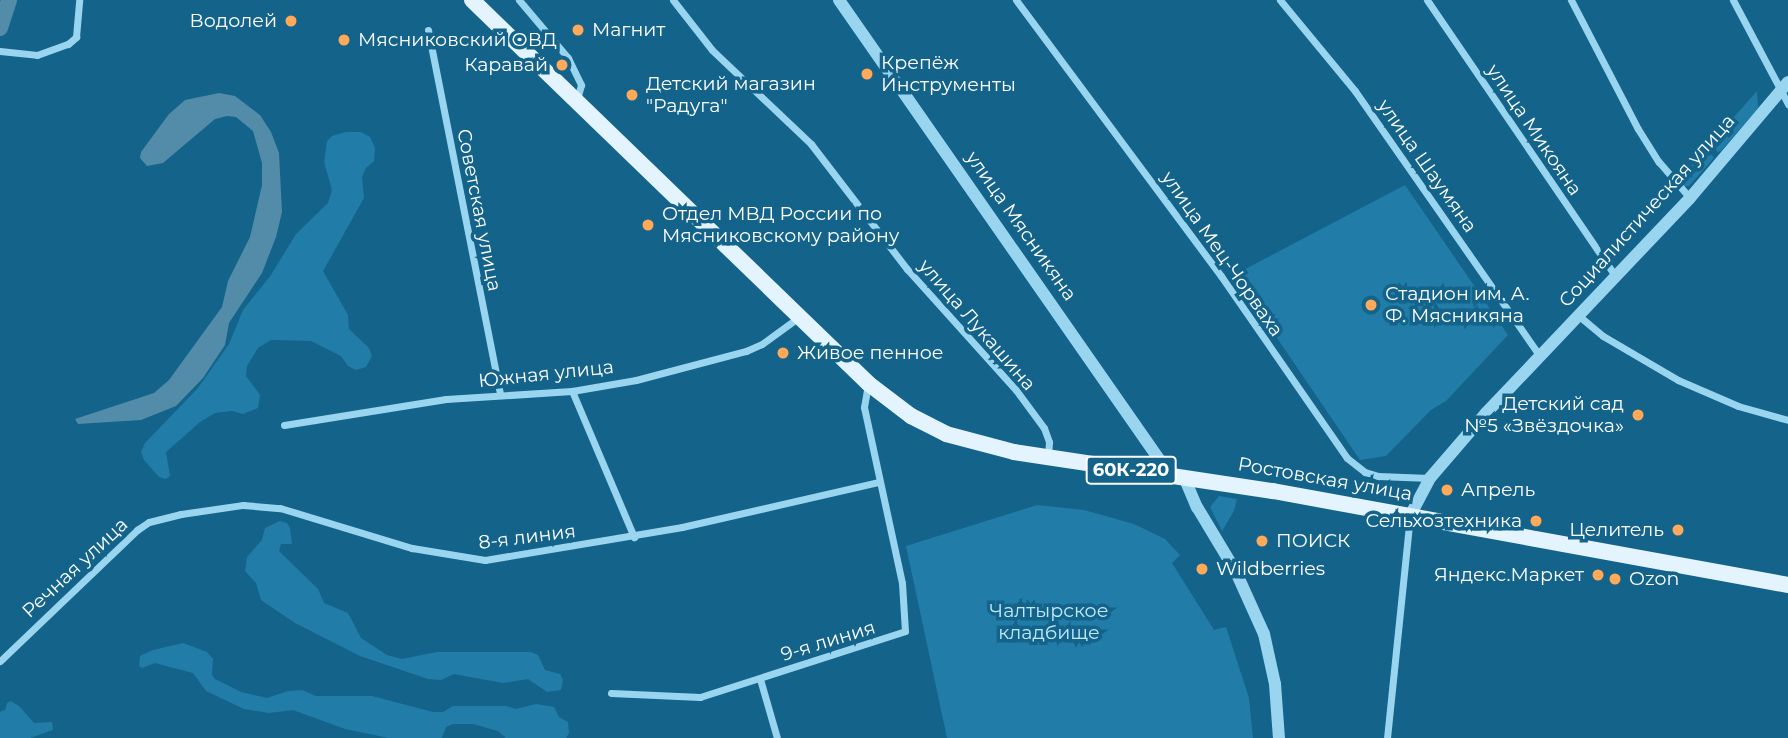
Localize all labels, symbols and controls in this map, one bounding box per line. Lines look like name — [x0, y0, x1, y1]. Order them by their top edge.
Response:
place label: Водолей — [190, 10, 277, 32]
marker: Водолей — [283, 13, 299, 29]
place label: Магнит — [592, 19, 665, 41]
marker: Магнит — [570, 22, 586, 38]
place label: Мясниковский ОВД — [358, 29, 557, 51]
marker: Мясниковский ОВД — [336, 32, 352, 48]
place label: Крепёж Инструменты — [881, 52, 1016, 96]
place label: Каравай — [464, 54, 548, 76]
marker: Каравай — [554, 57, 570, 73]
street label: улица Микояна — [1482, 60, 1586, 200]
marker: Крепёж Инструменты — [859, 66, 875, 82]
place label: Детский магазин "Радуга" — [646, 73, 816, 117]
marker: Детский магазин "Радуга" — [624, 87, 640, 103]
street label: улица Шаумяна — [1373, 95, 1481, 237]
street label: Социалистическая улица — [1554, 110, 1740, 312]
street label: Советская улица — [452, 127, 506, 293]
street label: улица Мясникяна — [961, 147, 1081, 305]
street label: улица Мец-Чорваха — [1156, 167, 1288, 341]
place label: Отдел МВД России по Мясниковскому району — [662, 203, 899, 247]
marker: Отдел МВД России по Мясниковскому району — [640, 217, 656, 233]
street label: улица Лукашина — [914, 255, 1040, 395]
place label: Стадион им. А. Ф. Мясникяна — [1385, 283, 1530, 327]
marker: Стадион им. А. Ф. Мясникяна — [1363, 297, 1379, 313]
place label: Живое пенное — [797, 342, 943, 364]
marker: Живое пенное — [775, 345, 791, 361]
street label: Южная улица — [477, 356, 615, 392]
place label: Детский сад №5 «Звёздочка» — [1464, 393, 1624, 437]
marker: Детский сад №5 «Звёздочка» — [1630, 407, 1646, 423]
street label: Ростовская улица — [1236, 452, 1414, 506]
road number: 60К-220 — [1086, 456, 1176, 484]
place label: Апрель — [1461, 479, 1535, 501]
marker: Апрель — [1439, 482, 1455, 498]
place label: Сельхозтехника — [1366, 510, 1522, 532]
street label: Речная улица — [17, 513, 133, 623]
marker: Сельхозтехника — [1528, 513, 1544, 529]
place label: Целитель — [1569, 519, 1664, 541]
street label: 8-я линия — [477, 520, 577, 554]
marker: Целитель — [1670, 522, 1686, 538]
place label: ПОИСК — [1276, 530, 1350, 552]
marker: ПОИСК — [1254, 533, 1270, 549]
place label: Wildberries — [1216, 558, 1325, 580]
marker: Wildberries — [1194, 561, 1210, 577]
place label: Яндекс.Маркет — [1434, 564, 1584, 586]
marker: Яндекс.Маркет — [1590, 567, 1606, 583]
place label: Ozon — [1629, 568, 1679, 590]
marker: Ozon — [1607, 571, 1623, 587]
park label: Чалтырское кладбище — [990, 600, 1108, 644]
street label: 9-я линия — [778, 616, 878, 666]

